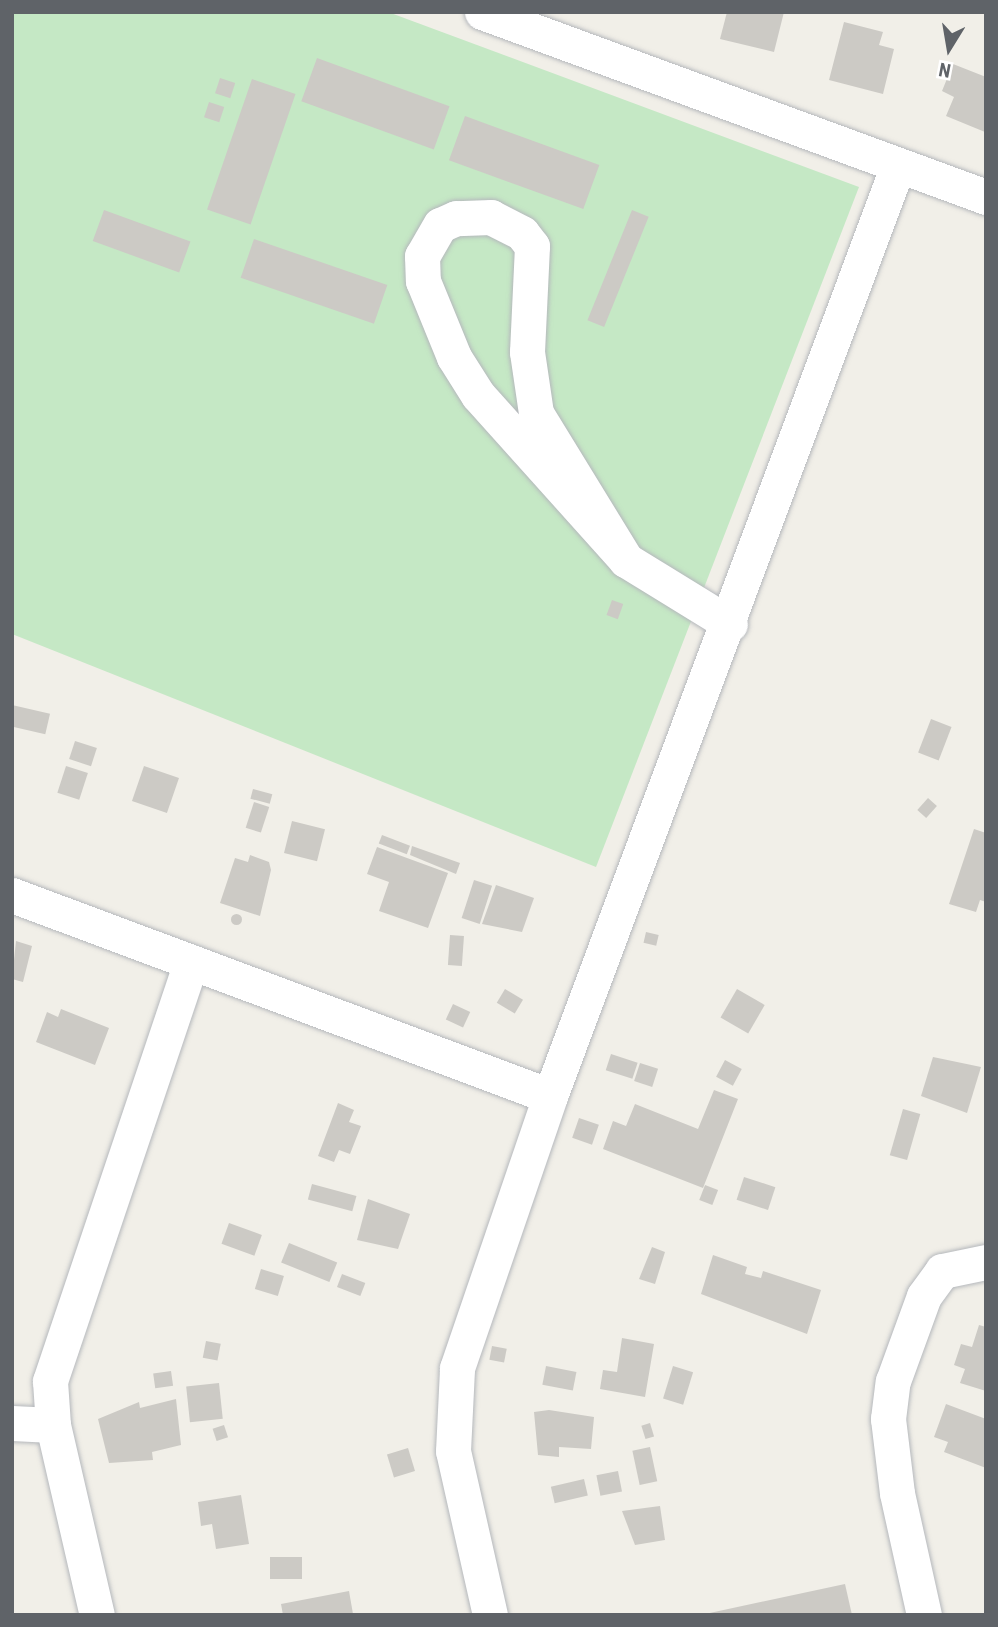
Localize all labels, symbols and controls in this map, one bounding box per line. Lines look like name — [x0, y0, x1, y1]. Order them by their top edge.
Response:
north arrow — [914, 14, 984, 84]
text: N — [937, 58, 953, 83]

